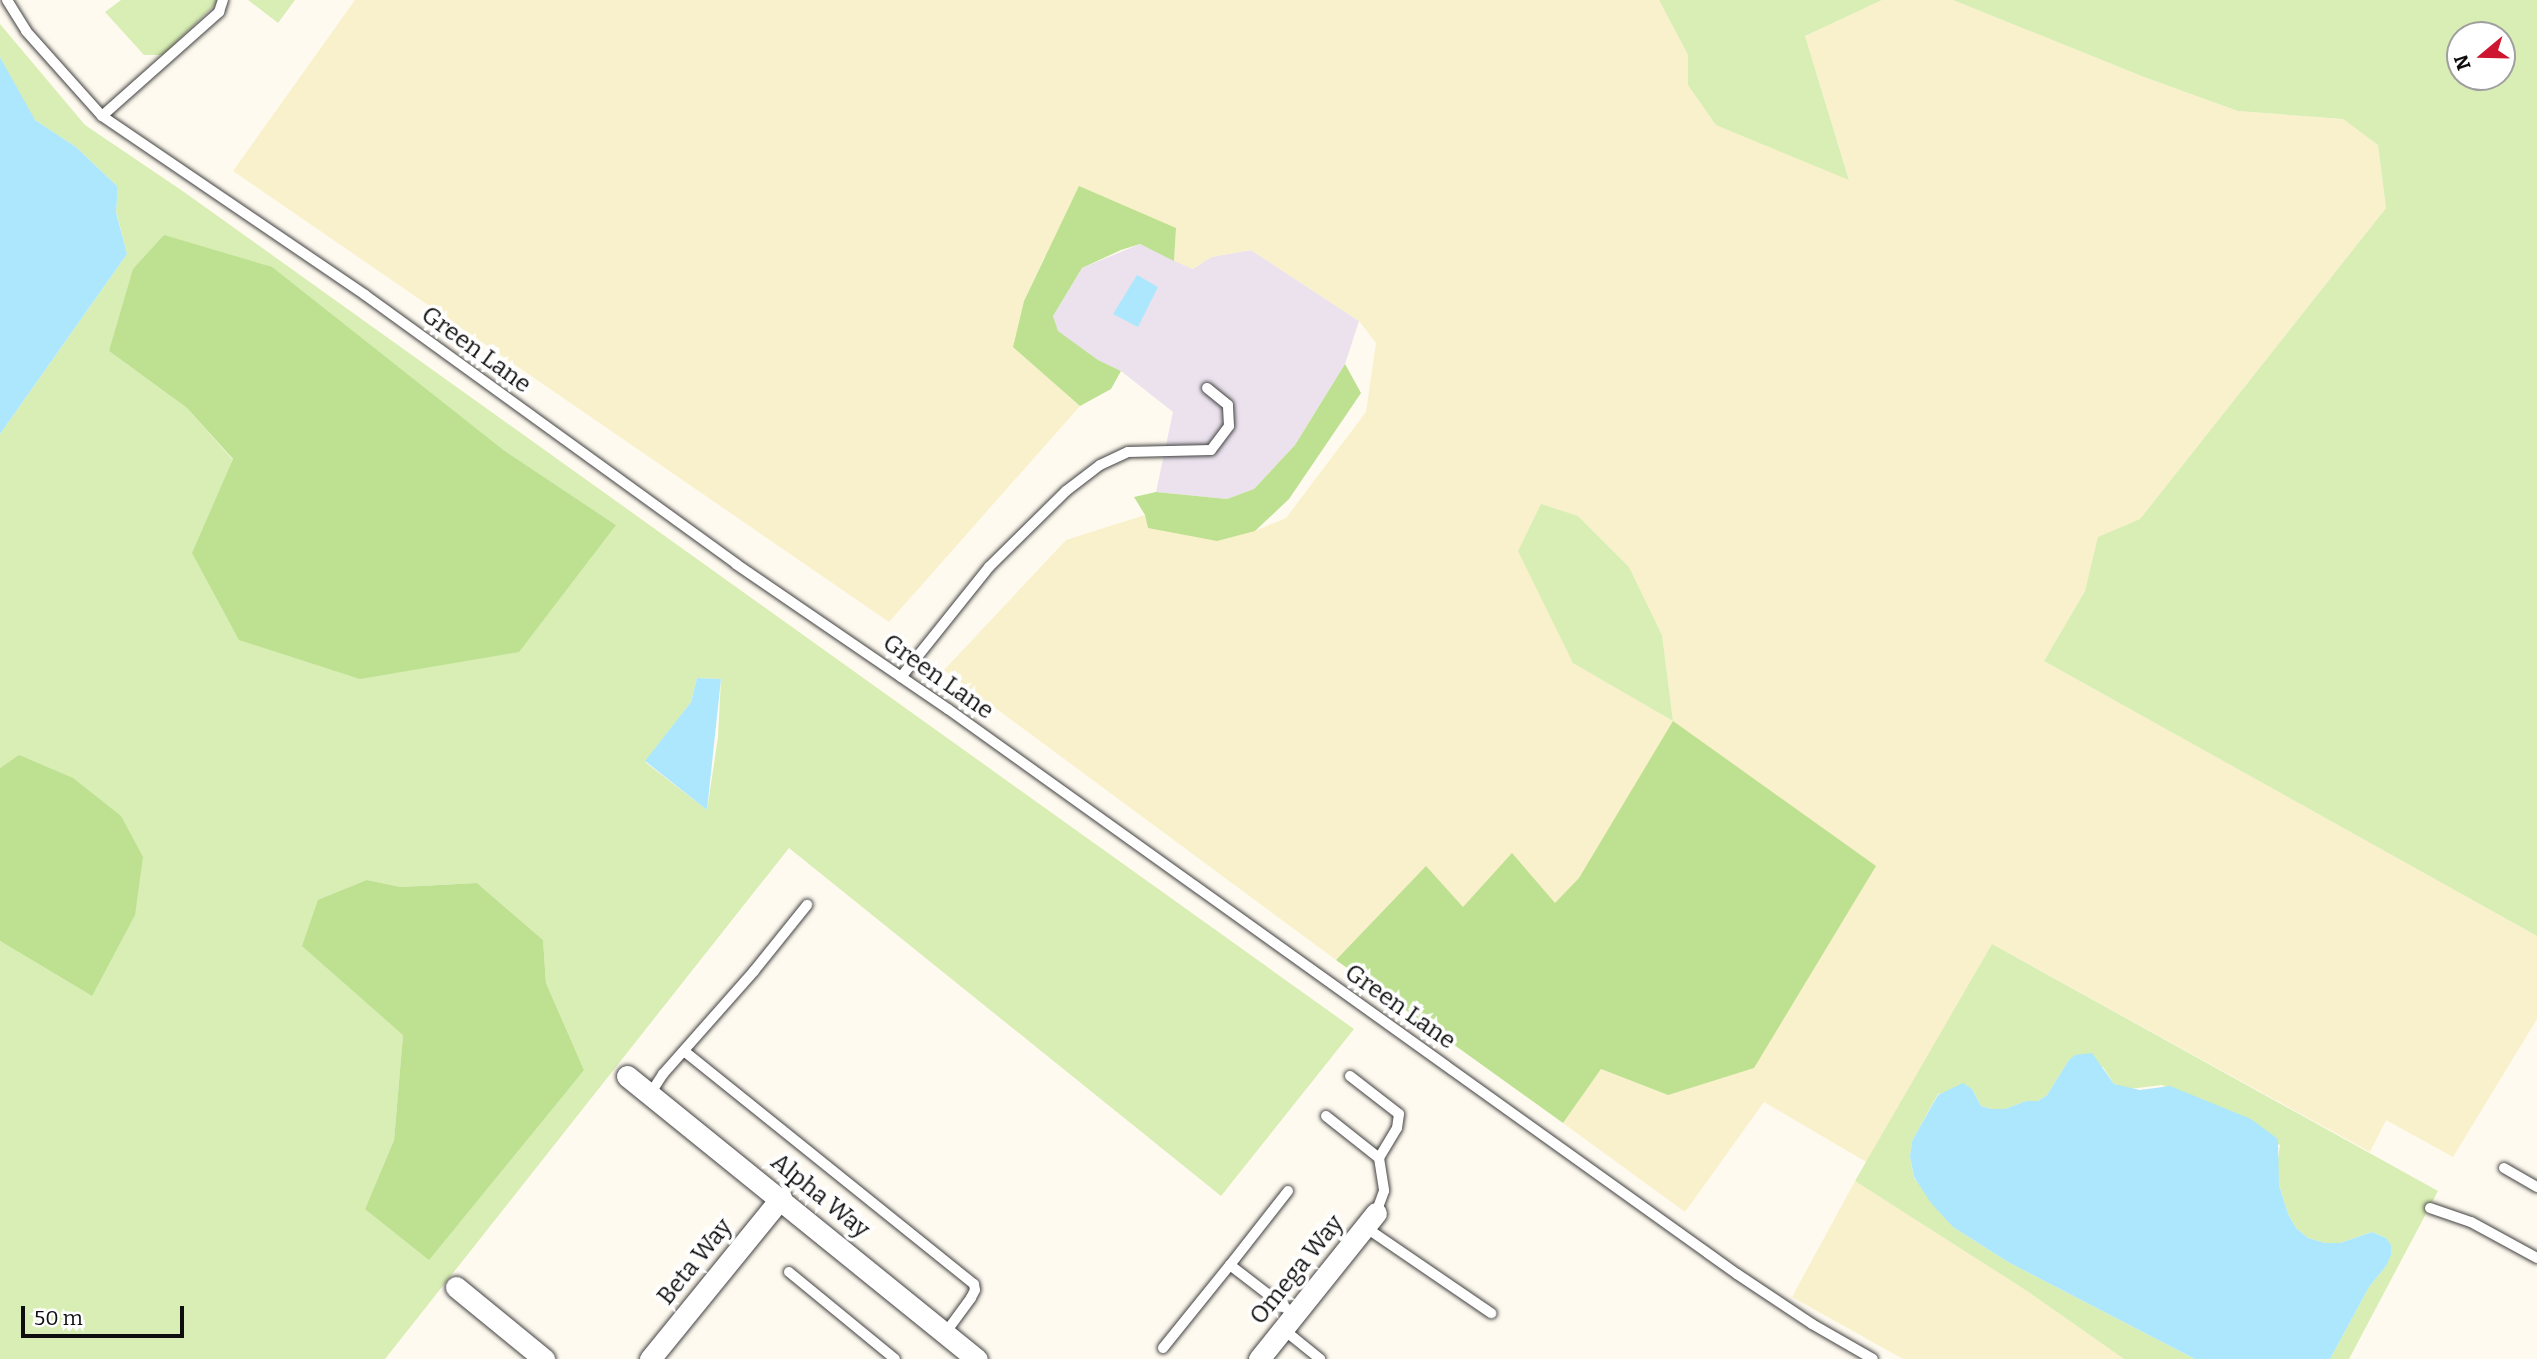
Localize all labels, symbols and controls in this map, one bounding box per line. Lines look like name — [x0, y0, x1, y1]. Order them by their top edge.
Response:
north arrow — [2446, 21, 2516, 91]
text: N — [2449, 52, 2476, 73]
street label: Green Lane — [416, 301, 536, 399]
street label: Green Lane — [877, 628, 999, 726]
street label: Green Lane — [1339, 958, 1461, 1056]
street label: Alpha Way — [765, 1148, 875, 1244]
street label: Omega Way — [1244, 1210, 1350, 1330]
street label: Beta Way — [652, 1213, 738, 1311]
scale bar — [24, 1292, 187, 1336]
text: 50 m — [34, 1305, 83, 1331]

